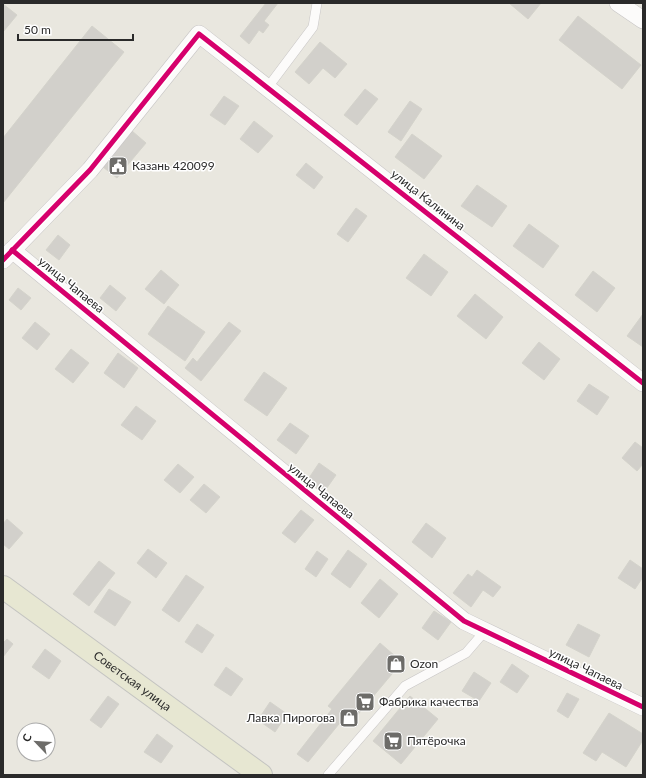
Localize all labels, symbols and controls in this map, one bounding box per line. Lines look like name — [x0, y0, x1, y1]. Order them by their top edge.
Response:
scale bar — [18, 16, 133, 42]
text: 50 m — [24, 22, 51, 37]
public building icon: Казань 420099 — [107, 155, 129, 177]
place label: Казань 420099 — [132, 158, 215, 173]
street label: улица Калинина — [388, 166, 468, 233]
street label: улица Чапаева — [35, 253, 107, 316]
street label: улица Чапаева — [285, 459, 357, 522]
street label: улица Чапаева — [547, 644, 626, 693]
street label: Советская улица — [91, 648, 174, 714]
shop icon: Ozon — [385, 653, 407, 675]
place label: Ozon — [410, 656, 438, 671]
supermarket icon: Фабрика качества — [354, 691, 376, 713]
place label: Фабрика качества — [379, 694, 479, 709]
shop icon: Лавка Пирогова — [338, 707, 360, 729]
place label: Лавка Пирогова — [246, 710, 335, 725]
north arrow — [16, 722, 56, 762]
supermarket icon: Пятёрочка — [382, 730, 404, 752]
text: С — [19, 731, 34, 744]
place label: Пятёрочка — [407, 733, 466, 748]

